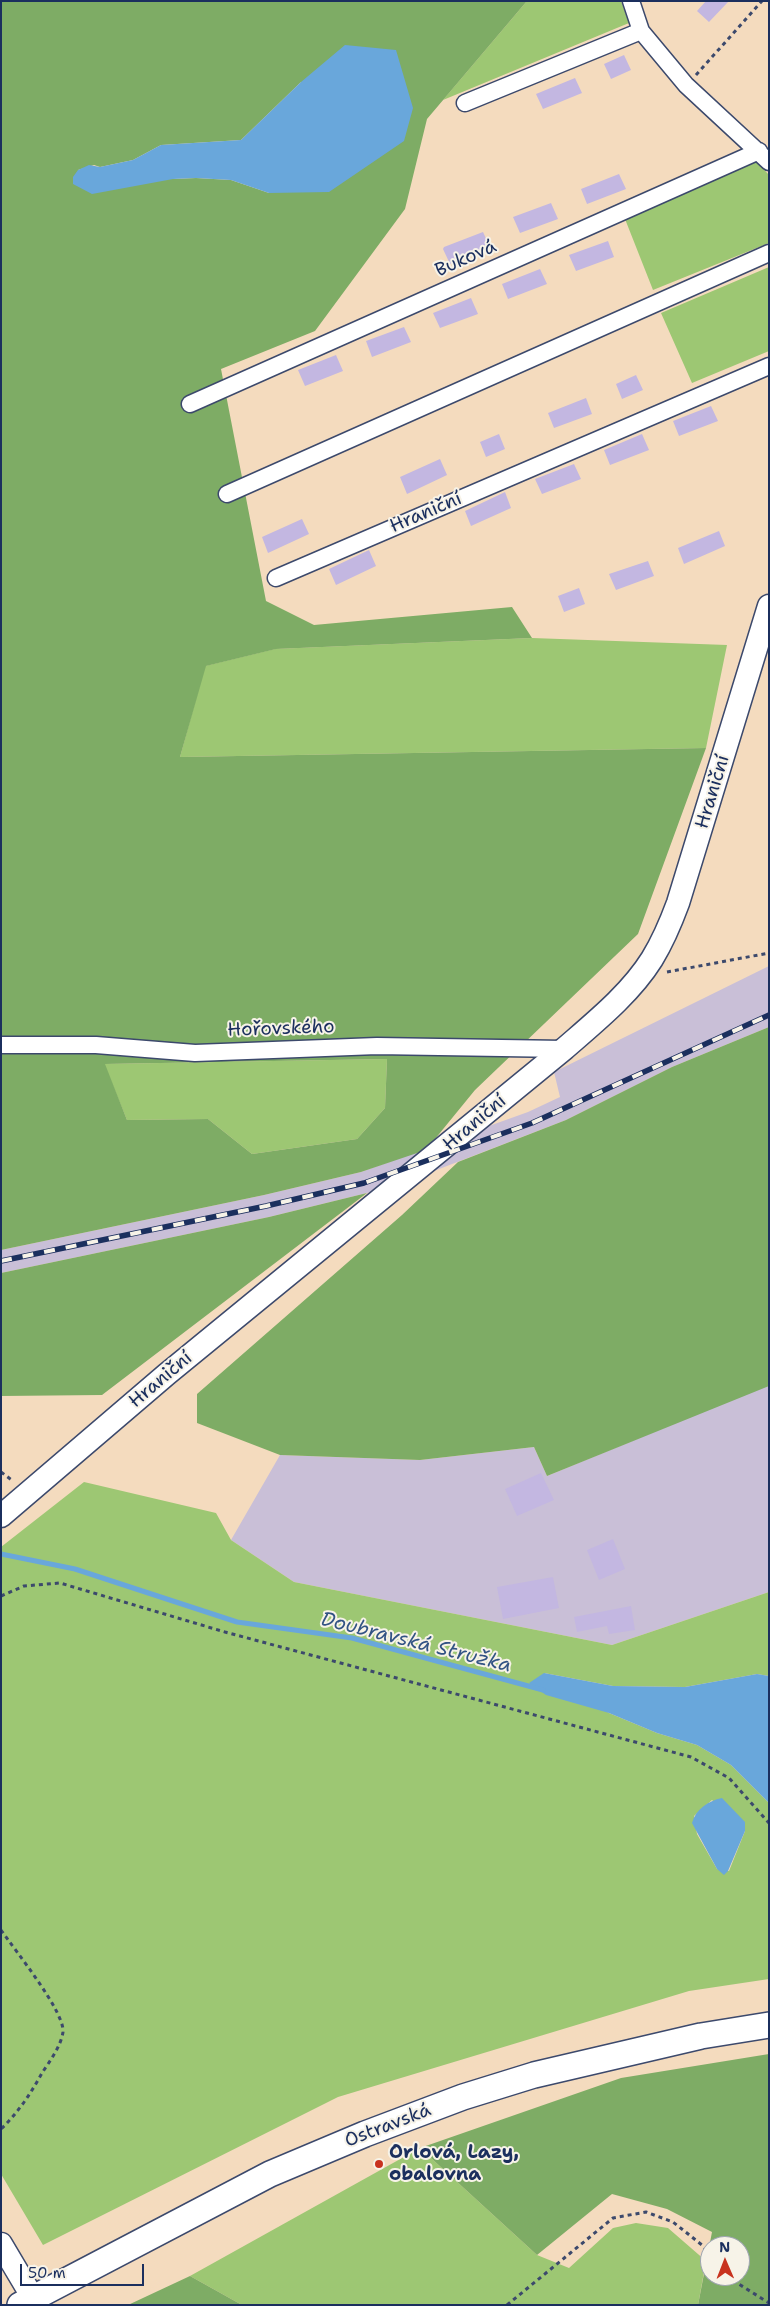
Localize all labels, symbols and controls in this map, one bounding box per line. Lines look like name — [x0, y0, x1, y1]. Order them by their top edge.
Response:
street label: Buková — [432, 235, 500, 283]
street label: Hraniční — [387, 488, 465, 538]
street label: Hraniční — [691, 752, 735, 832]
street label: Hořovského — [227, 1016, 335, 1042]
street label: Hraniční — [439, 1090, 511, 1156]
street label: Hraniční — [125, 1347, 197, 1413]
water label: Doubravská Stružka — [318, 1608, 514, 1678]
street label: Ostravská — [342, 2099, 434, 2153]
place label: Orlová, Lazy, obalovna — [389, 2142, 519, 2186]
marker: Orlová, Lazy, obalovna — [373, 2158, 385, 2170]
north arrow — [700, 2236, 750, 2286]
text: N — [719, 2238, 730, 2256]
scale bar — [22, 2254, 146, 2286]
text: 50 m — [28, 2263, 66, 2283]

